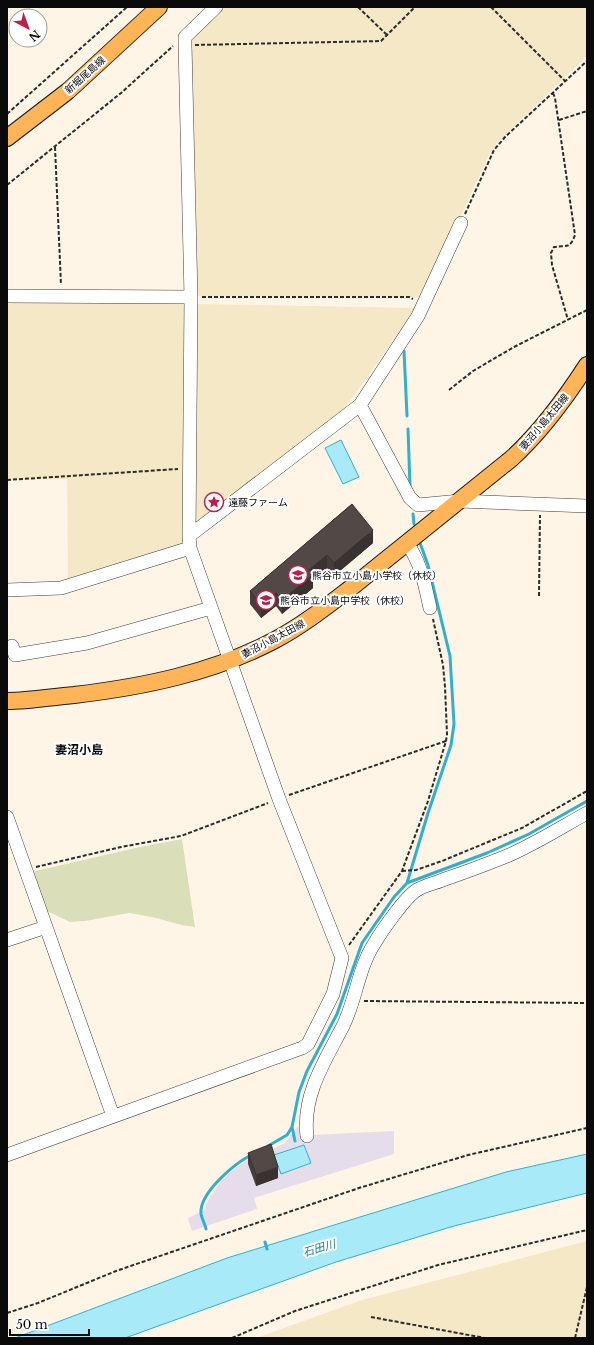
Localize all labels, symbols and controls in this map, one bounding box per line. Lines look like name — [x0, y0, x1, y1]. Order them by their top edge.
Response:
north arrow — [8, 8, 48, 48]
text: N — [26, 27, 43, 45]
street label: 新堀尾島線 — [62, 53, 108, 97]
street label: 妻沼小島太田線 — [517, 391, 571, 453]
place icon: 遠藤ファーム — [203, 491, 225, 513]
place label: 遠藤ファーム — [228, 496, 288, 509]
school or university icon: 熊谷市立小島小学校（休校） — [287, 564, 309, 586]
place label: 熊谷市立小島小学校（休校） — [312, 569, 442, 582]
school or university icon: 熊谷市立小島中学校（休校） — [255, 589, 277, 611]
place label: 熊谷市立小島中学校（休校） — [280, 594, 410, 607]
street label: 妻沼小島太田線 — [239, 617, 307, 661]
district label: 妻沼小島 — [55, 742, 103, 757]
water label: 石田川 — [301, 1236, 338, 1259]
scale bar — [10, 1311, 89, 1337]
text: 50 m — [16, 1317, 48, 1332]

